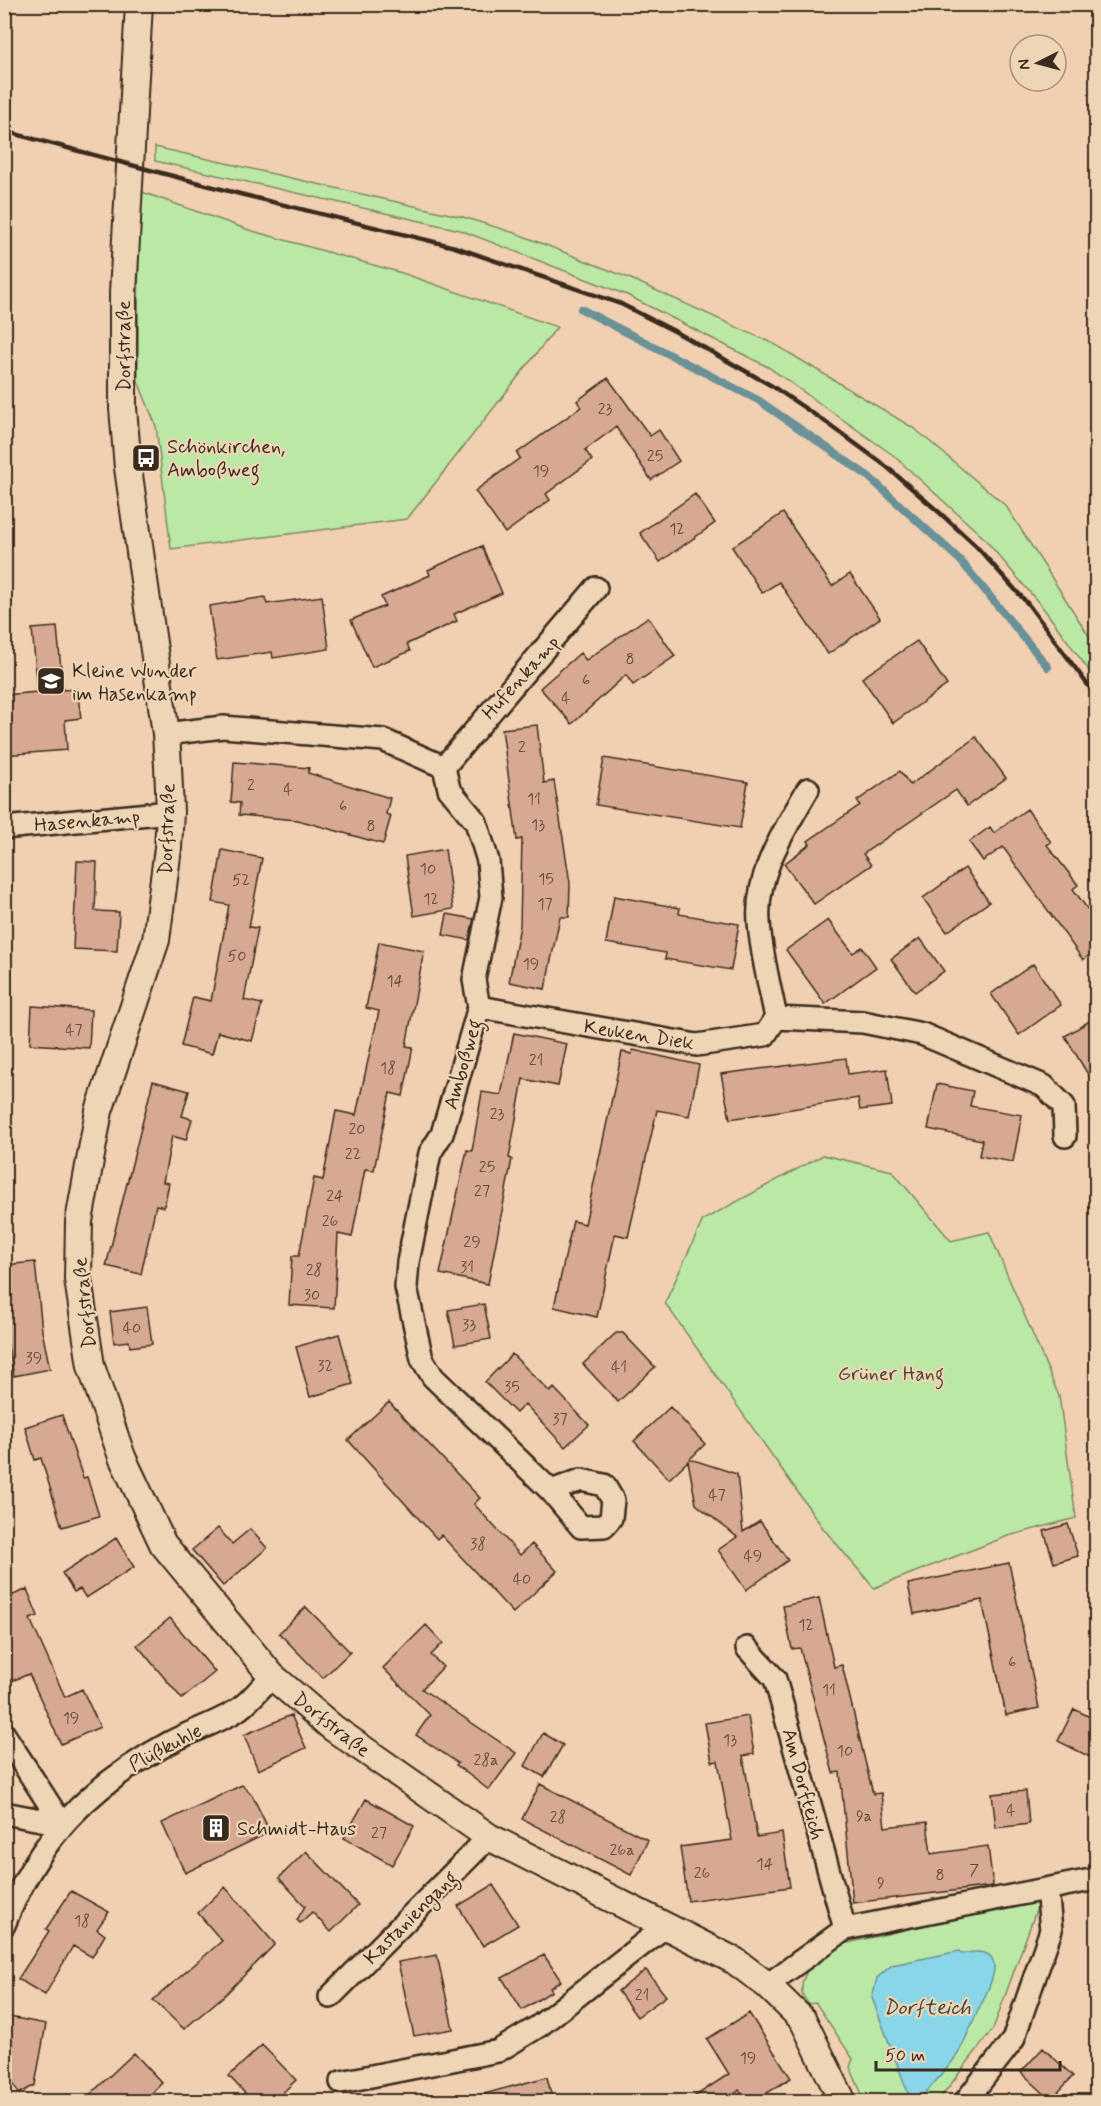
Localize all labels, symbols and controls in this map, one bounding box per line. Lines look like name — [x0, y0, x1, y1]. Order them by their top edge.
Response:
north arrow — [1008, 33, 1068, 93]
text: N — [1014, 58, 1036, 71]
street label: Dorfstraße — [111, 300, 138, 392]
house number: 23 — [598, 399, 613, 420]
place label: Schönkirchen, Amboßweg — [167, 434, 285, 486]
bus stop icon: Schönkirchen, Amboßweg — [130, 442, 162, 474]
house number: 25 — [647, 446, 663, 467]
house number: 19 — [533, 461, 549, 482]
house number: 12 — [669, 519, 685, 540]
street label: Hufenkamp — [476, 630, 566, 726]
house number: 8 — [625, 649, 635, 670]
place label: Kleine Wunder im Hasenkamp — [72, 658, 197, 708]
school or university icon: Kleine Wunder im Hasenkamp — [35, 665, 67, 697]
house number: 6 — [582, 670, 590, 691]
house number: 4 — [561, 688, 571, 709]
house number: 2 — [518, 737, 526, 758]
house number: 2 — [247, 775, 255, 796]
house number: 4 — [283, 779, 293, 800]
street label: Dorfstraße — [152, 783, 183, 875]
house number: 11 — [527, 789, 541, 810]
house number: 6 — [339, 796, 347, 817]
street label: Hasenkamp — [33, 803, 141, 840]
house number: 13 — [531, 815, 545, 836]
house number: 8 — [366, 816, 376, 837]
house number: 10 — [420, 859, 436, 880]
house number: 15 — [538, 869, 554, 890]
house number: 52 — [232, 870, 250, 891]
house number: 12 — [423, 889, 439, 910]
house number: 17 — [537, 894, 553, 915]
house number: 50 — [228, 946, 246, 967]
house number: 19 — [523, 954, 539, 975]
house number: 14 — [387, 971, 404, 992]
street label: Keuken Diek — [582, 1013, 696, 1058]
street label: Amboßweg — [438, 1016, 491, 1113]
house number: 47 — [65, 1020, 83, 1041]
house number: 21 — [529, 1050, 543, 1071]
house number: 18 — [380, 1058, 396, 1079]
house number: 23 — [490, 1104, 505, 1125]
house number: 20 — [349, 1119, 366, 1140]
house number: 22 — [345, 1144, 361, 1165]
house number: 25 — [479, 1157, 495, 1178]
house number: 27 — [474, 1181, 490, 1202]
house number: 24 — [326, 1186, 344, 1207]
house number: 26 — [322, 1211, 338, 1232]
house number: 29 — [463, 1232, 481, 1253]
street label: Dorfstraße — [67, 1256, 104, 1350]
house number: 31 — [460, 1257, 474, 1278]
house number: 28 — [306, 1260, 322, 1281]
house number: 30 — [304, 1285, 320, 1306]
house number: 33 — [462, 1315, 476, 1336]
house number: 40 — [123, 1318, 141, 1339]
house number: 39 — [26, 1348, 42, 1369]
house number: 32 — [317, 1356, 333, 1377]
house number: 41 — [611, 1357, 627, 1378]
park label: Grüner Hang — [838, 1361, 944, 1390]
house number: 35 — [504, 1377, 520, 1398]
house number: 37 — [552, 1409, 568, 1430]
house number: 47 — [708, 1485, 726, 1506]
house number: 38 — [470, 1534, 486, 1555]
house number: 49 — [744, 1546, 762, 1567]
house number: 40 — [513, 1569, 531, 1590]
house number: 12 — [798, 1615, 814, 1636]
house number: 6 — [1008, 1652, 1016, 1673]
house number: 11 — [822, 1680, 836, 1701]
street label: Dorfstraße — [287, 1686, 376, 1764]
house number: 19 — [63, 1708, 79, 1729]
street label: Plüßkuhle — [124, 1718, 207, 1779]
street label: Am Dorfteich — [775, 1726, 830, 1843]
house number: 13 — [723, 1730, 737, 1751]
house number: 10 — [837, 1741, 853, 1762]
house number: 28a — [474, 1750, 498, 1771]
house number: 4 — [1006, 1800, 1016, 1821]
house number: 9a — [856, 1806, 872, 1827]
house number: 28 — [550, 1807, 566, 1828]
building icon: Schmidt-Haus — [200, 1812, 232, 1844]
place label: Schmidt-Haus — [237, 1816, 356, 1843]
house number: 27 — [371, 1823, 387, 1844]
house number: 26a — [610, 1840, 634, 1861]
house number: 14 — [757, 1854, 774, 1875]
house number: 7 — [969, 1860, 979, 1881]
house number: 26 — [694, 1863, 710, 1884]
street label: Kastaniengang — [358, 1865, 465, 1972]
house number: 8 — [935, 1865, 945, 1886]
house number: 9 — [877, 1873, 885, 1894]
house number: 18 — [74, 1911, 90, 1932]
house number: 21 — [635, 1985, 649, 2006]
water label: Dorfteich — [883, 1994, 971, 2022]
scale bar — [876, 2034, 1060, 2072]
text: 50 m — [885, 2044, 925, 2068]
house number: 19 — [740, 2048, 756, 2069]

